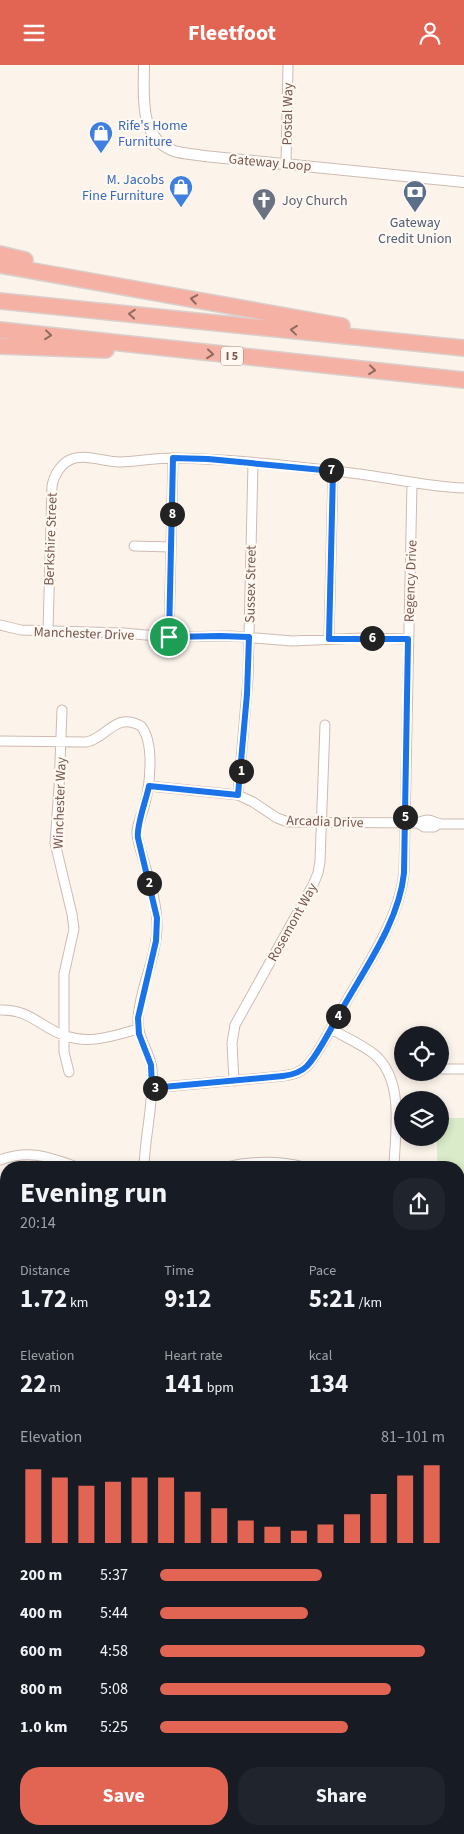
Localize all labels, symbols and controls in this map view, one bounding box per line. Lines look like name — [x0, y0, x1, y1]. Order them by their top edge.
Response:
text: Fleetfoot — [188, 17, 276, 49]
icon: menu — [20, 19, 48, 47]
icon: person — [416, 19, 444, 47]
street label: Postal Way — [277, 82, 299, 146]
place label: Rife's Home Furniture — [118, 116, 187, 152]
shop icon: Rife's Home Furniture — [88, 120, 114, 154]
street label: Gateway Loop — [228, 149, 312, 177]
place label: M. Jacobs Fine Furniture — [82, 170, 164, 206]
shop icon: M. Jacobs Fine Furniture — [168, 174, 194, 208]
bank icon: Gateway Credit Union — [402, 179, 428, 213]
church icon: Joy Church — [251, 187, 277, 221]
place label: Joy Church — [282, 191, 348, 211]
place label: Gateway Credit Union — [378, 213, 452, 249]
one-way arrow — [190, 295, 199, 305]
one-way arrow — [128, 309, 136, 320]
one-way arrow — [289, 325, 297, 336]
one-way arrow — [45, 329, 53, 340]
road number: I 5 — [221, 347, 243, 365]
one-way arrow — [206, 348, 214, 359]
one-way arrow — [368, 364, 376, 375]
pin: 7 — [318, 457, 344, 483]
text: 7 — [328, 460, 335, 480]
street label: Berkshire Street — [39, 492, 63, 586]
pin: 8 — [160, 501, 184, 527]
text: 8 — [169, 504, 176, 524]
street label: Regency Drive — [400, 540, 422, 622]
street label: Sussex Street — [240, 545, 262, 623]
pin — [148, 616, 190, 658]
street label: Manchester Drive — [33, 622, 135, 646]
icon: arrive — [155, 623, 183, 651]
pin: 6 — [360, 625, 384, 651]
text: 6 — [369, 628, 376, 648]
street label: Winchester Way — [48, 756, 72, 849]
pin: 1 — [228, 759, 254, 783]
text: 1 — [238, 761, 245, 781]
pin: 5 — [392, 805, 418, 829]
text: 5 — [402, 807, 409, 827]
street label: Arcadia Drive — [286, 811, 364, 833]
pin: 2 — [136, 871, 162, 895]
text: 2 — [146, 873, 153, 893]
street label: Rosemont Way — [263, 879, 323, 965]
pin: 4 — [326, 1003, 350, 1029]
text: 4 — [335, 1006, 342, 1026]
map controls — [394, 1026, 449, 1146]
button: locate — [394, 1026, 449, 1081]
pin: 3 — [142, 1075, 168, 1101]
text: 3 — [152, 1078, 159, 1098]
button: layers — [394, 1091, 449, 1146]
text: Evening run — [20, 1173, 167, 1213]
button: share — [393, 1178, 445, 1230]
text: 20:14 — [20, 1212, 56, 1234]
text: Distance — [20, 1261, 70, 1281]
text: Time — [164, 1261, 194, 1281]
text: Pace — [309, 1261, 336, 1281]
text: 1.72 — [20, 1281, 67, 1317]
text: 9:12 — [164, 1281, 211, 1317]
text: 5:21 — [309, 1281, 356, 1317]
text: km — [67, 1293, 88, 1313]
text: /km — [356, 1293, 382, 1313]
text: Elevation — [20, 1346, 75, 1366]
text: Heart rate — [164, 1346, 223, 1366]
text: kcal — [309, 1346, 332, 1366]
text: 22 — [20, 1366, 46, 1402]
text: 141 — [164, 1366, 204, 1402]
text: 134 — [309, 1366, 348, 1402]
text: m — [46, 1378, 61, 1398]
text: bpm — [204, 1378, 234, 1398]
text: Elevation — [20, 1426, 82, 1448]
text: 81–101 m — [381, 1426, 445, 1448]
text: 200 m — [20, 1564, 62, 1586]
text: 5:37 — [100, 1564, 128, 1586]
text: 400 m — [20, 1602, 62, 1624]
text: 5:44 — [100, 1602, 128, 1624]
text: 600 m — [20, 1640, 62, 1662]
text: 4:58 — [100, 1640, 128, 1662]
text: 800 m — [20, 1678, 62, 1700]
text: 5:08 — [100, 1678, 128, 1700]
text: 1.0 km — [20, 1716, 67, 1738]
text: 5:25 — [100, 1716, 128, 1738]
button: Save — [20, 1767, 228, 1825]
button: Share — [238, 1767, 445, 1825]

